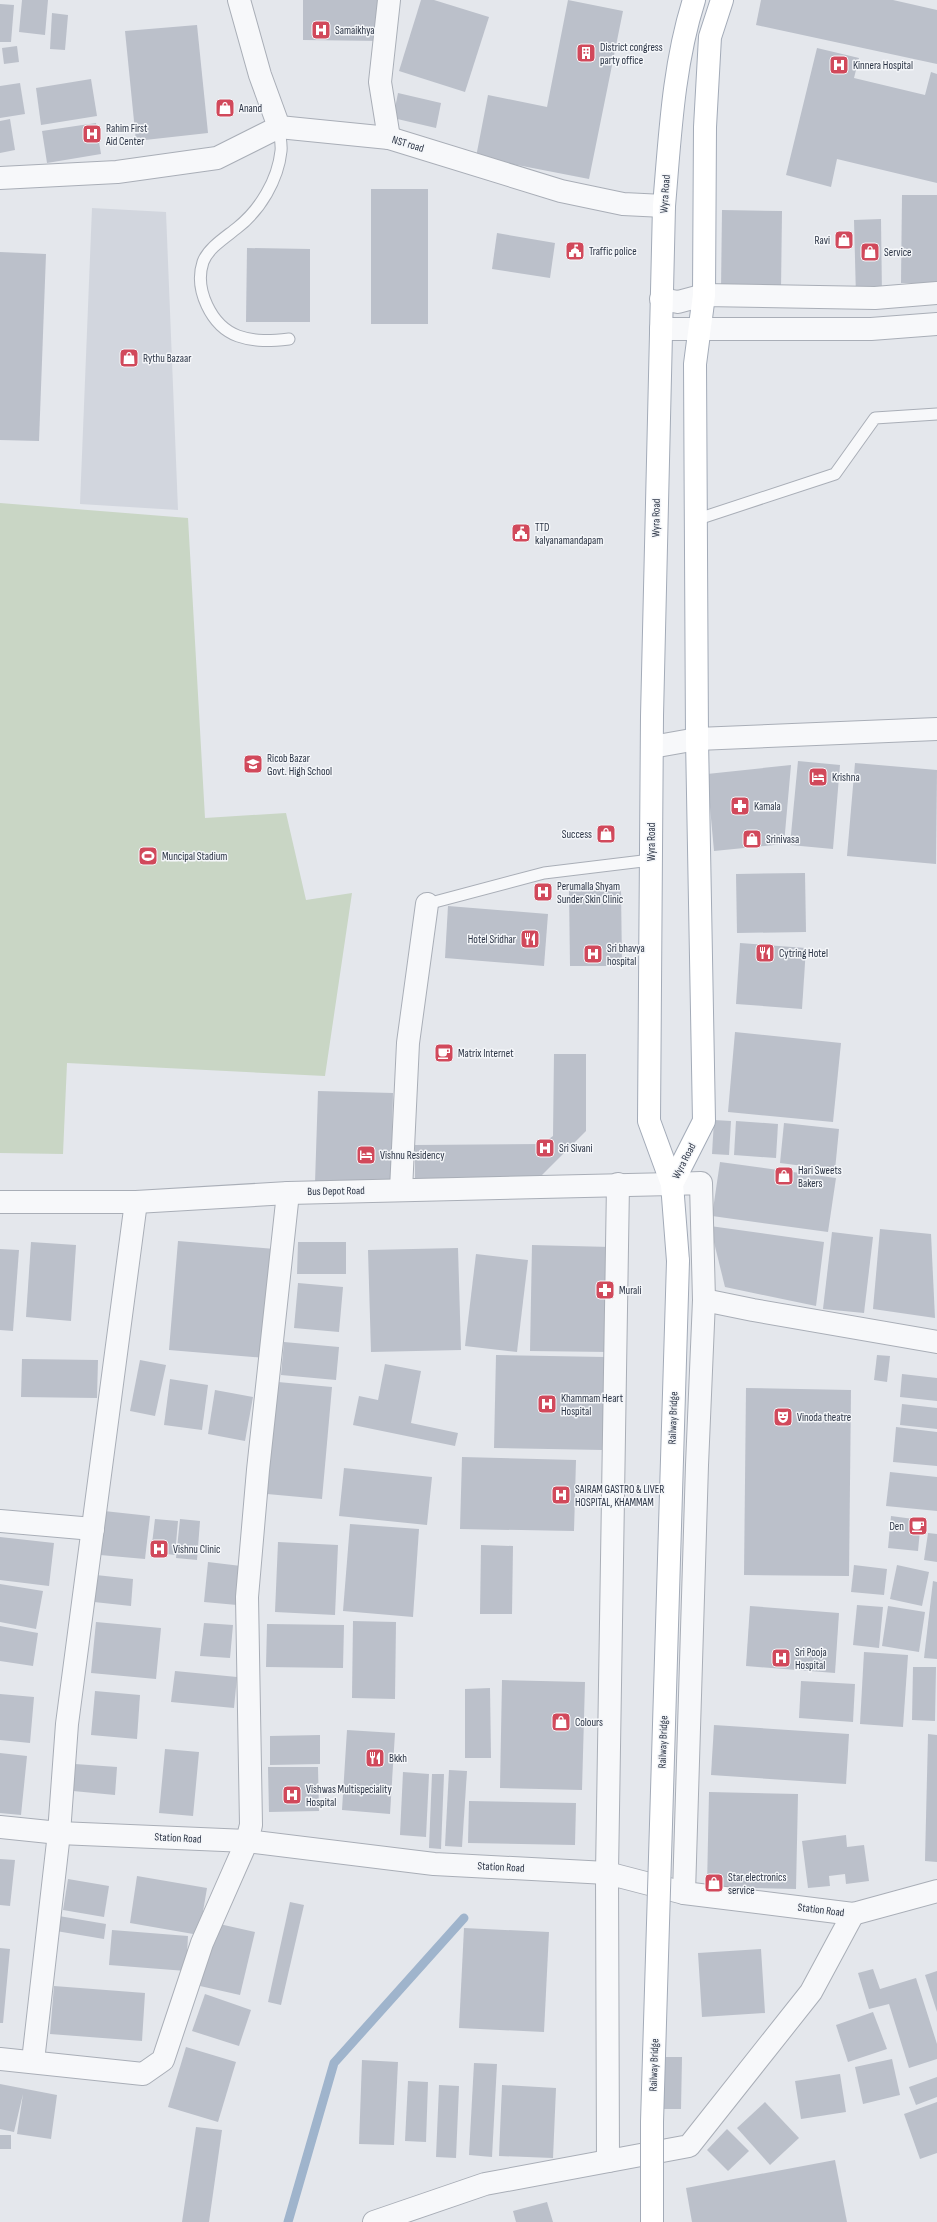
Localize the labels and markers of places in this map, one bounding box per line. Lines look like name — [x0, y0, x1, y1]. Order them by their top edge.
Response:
hospital icon: Samaikhya — [310, 19, 332, 41]
place label: Samaikhya — [335, 24, 374, 37]
place label: District congress party office — [600, 41, 663, 67]
building icon: District congress party office — [575, 42, 597, 64]
hospital icon: Kinnera Hospital — [828, 54, 850, 76]
place label: Kinnera Hospital — [853, 59, 913, 72]
shop icon: Anand — [214, 97, 236, 119]
place label: Anand — [238, 102, 263, 115]
place label: Rahim First Aid Center — [105, 122, 148, 148]
hospital icon: Rahim First Aid Center — [81, 123, 103, 145]
shop icon: Ravi — [833, 229, 855, 251]
place label: Ravi — [815, 234, 830, 247]
public building icon: Traffic police — [564, 240, 586, 262]
shop icon: Service — [859, 241, 881, 263]
place label: Traffic police — [589, 245, 637, 258]
place label: Service — [884, 246, 911, 259]
shop icon: Rythu Bazaar — [118, 347, 140, 369]
place label: Rythu Bazaar — [143, 352, 191, 365]
place label: TTD kalyanamandapam — [535, 521, 603, 547]
public building icon: TTD kalyanamandapam — [510, 522, 532, 544]
place label: Ricob Bazar Govt. High School — [267, 752, 332, 778]
school or university icon: Ricob Bazar Govt. High School — [242, 753, 264, 775]
hotel icon: Krishna — [807, 766, 829, 788]
place label: Krishna — [832, 771, 860, 784]
pharmacy icon: Kamala — [729, 795, 751, 817]
place label: Kamala — [754, 800, 781, 813]
shop icon: Success — [595, 823, 617, 845]
place label: Success — [562, 828, 592, 841]
shop icon: Srinivasa — [741, 828, 763, 850]
place label: Srinivasa — [766, 833, 799, 846]
sports icon: Muncipal Stadium — [137, 845, 159, 867]
place label: Muncipal Stadium — [162, 850, 227, 863]
place label: Perumalla Shyam Sunder Skin Clinic — [557, 880, 623, 906]
hospital icon: Perumalla Shyam Sunder Skin Clinic — [532, 881, 554, 903]
restaurant icon: Hotel Sridhar — [519, 928, 541, 950]
place label: Hotel Sridhar — [468, 933, 516, 946]
place label: Sri bhavya hospital — [607, 942, 645, 968]
restaurant icon: Cytring Hotel — [754, 942, 776, 964]
hospital icon: Sri bhavya hospital — [582, 943, 604, 965]
place label: Cytring Hotel — [779, 947, 828, 960]
cafe icon: Matrix Internet — [433, 1042, 455, 1064]
place label: Matrix Internet — [458, 1047, 514, 1060]
hospital icon: Sri Sivani — [534, 1137, 556, 1159]
place label: Sri Sivani — [559, 1142, 593, 1155]
hotel icon: Vishnu Residency — [355, 1144, 377, 1166]
place label: Vishnu Residency — [380, 1149, 445, 1162]
place label: Hari Sweets Bakers — [798, 1164, 842, 1190]
shop icon: Hari Sweets Bakers — [773, 1165, 795, 1187]
pharmacy icon: Murali — [594, 1279, 616, 1301]
place label: Murali — [619, 1284, 642, 1297]
place label: Khammam Heart Hospital — [561, 1392, 624, 1418]
hospital icon: Khammam Heart Hospital — [536, 1393, 558, 1415]
theatre icon: Vinoda theatre — [772, 1406, 794, 1428]
place label: Vinoda theatre — [797, 1411, 851, 1424]
place label: SAIRAM GASTRO & LIVER HOSPITAL, KHAMMAM — [575, 1483, 664, 1509]
hospital icon: SAIRAM GASTRO & LIVER HOSPITAL, KHAMMAM — [550, 1484, 572, 1506]
cafe icon: Den — [907, 1515, 929, 1537]
place label: Den — [889, 1520, 904, 1533]
hospital icon: Vishnu Clinic — [148, 1538, 170, 1560]
place label: Vishnu Clinic — [173, 1543, 221, 1556]
place label: Sri Pooja Hospital — [795, 1646, 827, 1672]
hospital icon: Sri Pooja Hospital — [770, 1647, 792, 1669]
shop icon: Colours — [550, 1711, 572, 1733]
place label: Colours — [575, 1716, 603, 1729]
restaurant icon: Bkkh — [364, 1747, 386, 1769]
place label: Bkkh — [389, 1752, 407, 1765]
place label: Vishwas Multispeciality Hospital — [306, 1783, 392, 1809]
hospital icon: Vishwas Multispeciality Hospital — [281, 1784, 303, 1806]
place label: Star electronics service — [728, 1871, 786, 1897]
shop icon: Star electronics service — [703, 1872, 725, 1894]

